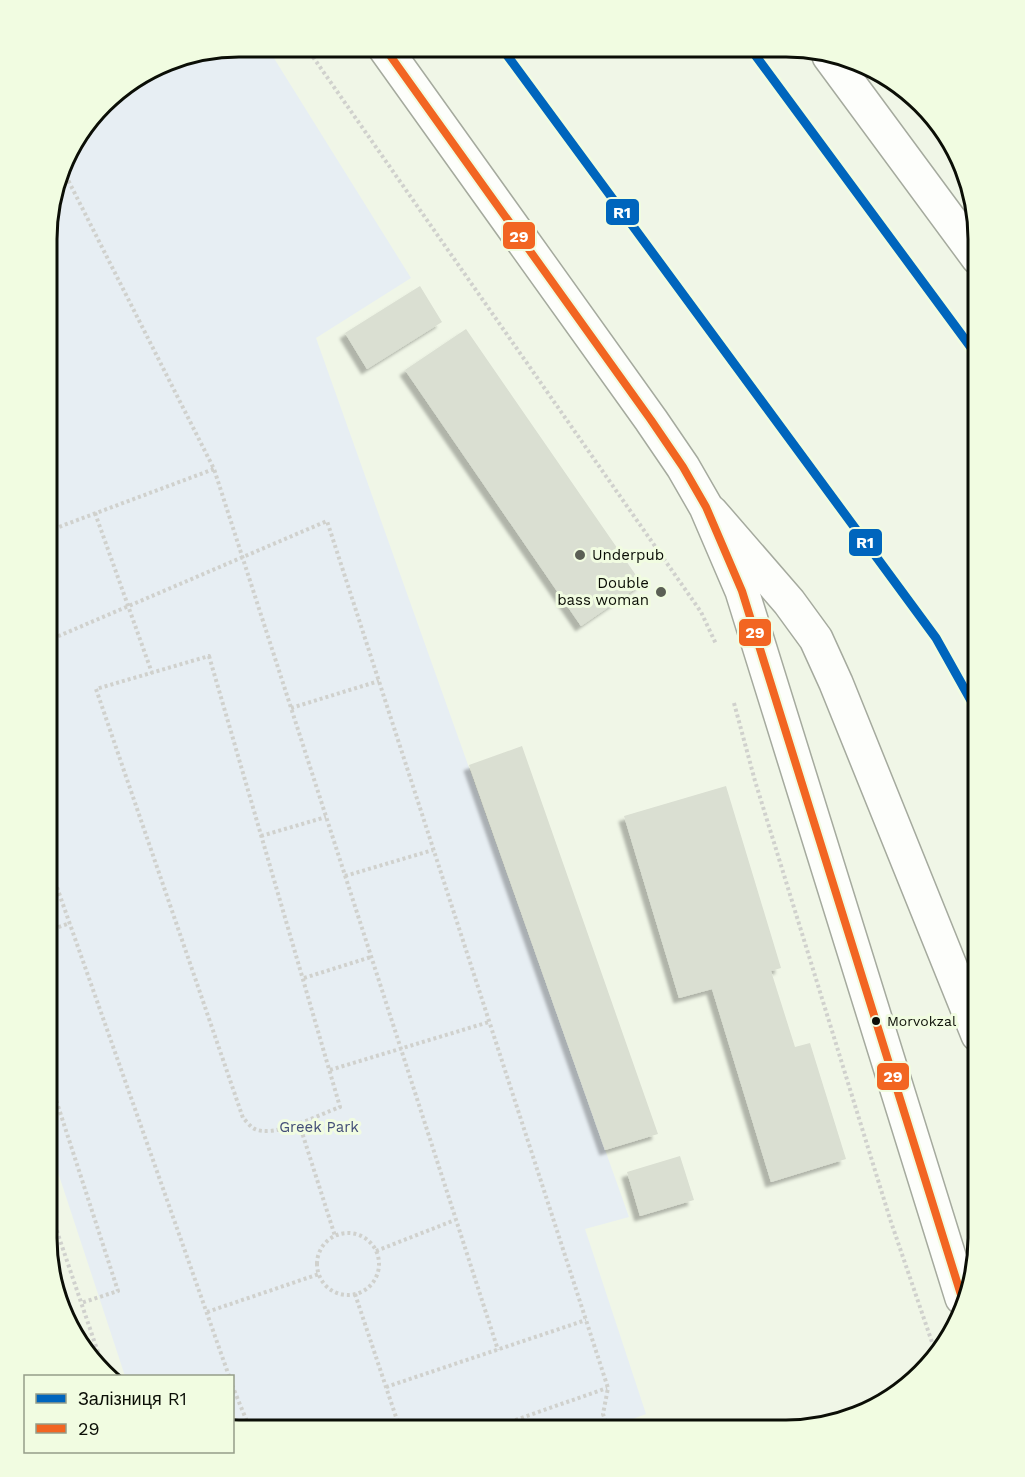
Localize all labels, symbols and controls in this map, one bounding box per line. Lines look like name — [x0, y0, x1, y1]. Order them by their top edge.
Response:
line badge: R1 — [605, 198, 640, 226]
text: R1 — [613, 203, 631, 222]
line badge: 29 — [502, 221, 536, 250]
text: 29 — [509, 227, 529, 246]
line badge: R1 — [848, 528, 883, 557]
text: R1 — [856, 533, 874, 552]
place label: Underpub — [592, 546, 664, 564]
marker: Underpub — [573, 548, 587, 562]
place label: Double bass woman — [557, 574, 649, 609]
marker: Double bass woman — [654, 585, 668, 599]
line badge: 29 — [738, 618, 772, 647]
text: 29 — [745, 623, 765, 642]
place label: Morvokzal — [887, 1013, 957, 1029]
marker: Morvokzal — [870, 1015, 882, 1027]
line badge: 29 — [876, 1062, 910, 1091]
text: 29 — [883, 1067, 903, 1086]
park label: Greek Park — [279, 1118, 359, 1136]
legend — [24, 1375, 234, 1453]
text: Залізниця R1 — [78, 1388, 187, 1409]
text: 29 — [78, 1418, 100, 1439]

